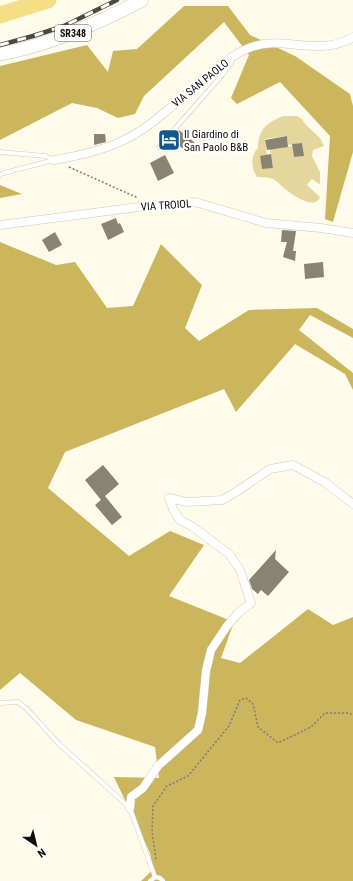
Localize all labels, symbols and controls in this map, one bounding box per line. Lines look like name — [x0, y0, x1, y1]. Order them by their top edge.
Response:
road number: SR348 — [55, 25, 91, 41]
street label: VIA SAN PAOLO — [169, 57, 231, 110]
hotel icon: Il Giardino di San Paolo B&B — [156, 127, 182, 153]
place label: Il Giardino di San Paolo B&B — [184, 128, 248, 154]
street label: VIA TROIOL — [140, 197, 192, 214]
north arrow — [16, 825, 56, 865]
text: N — [35, 846, 48, 860]

